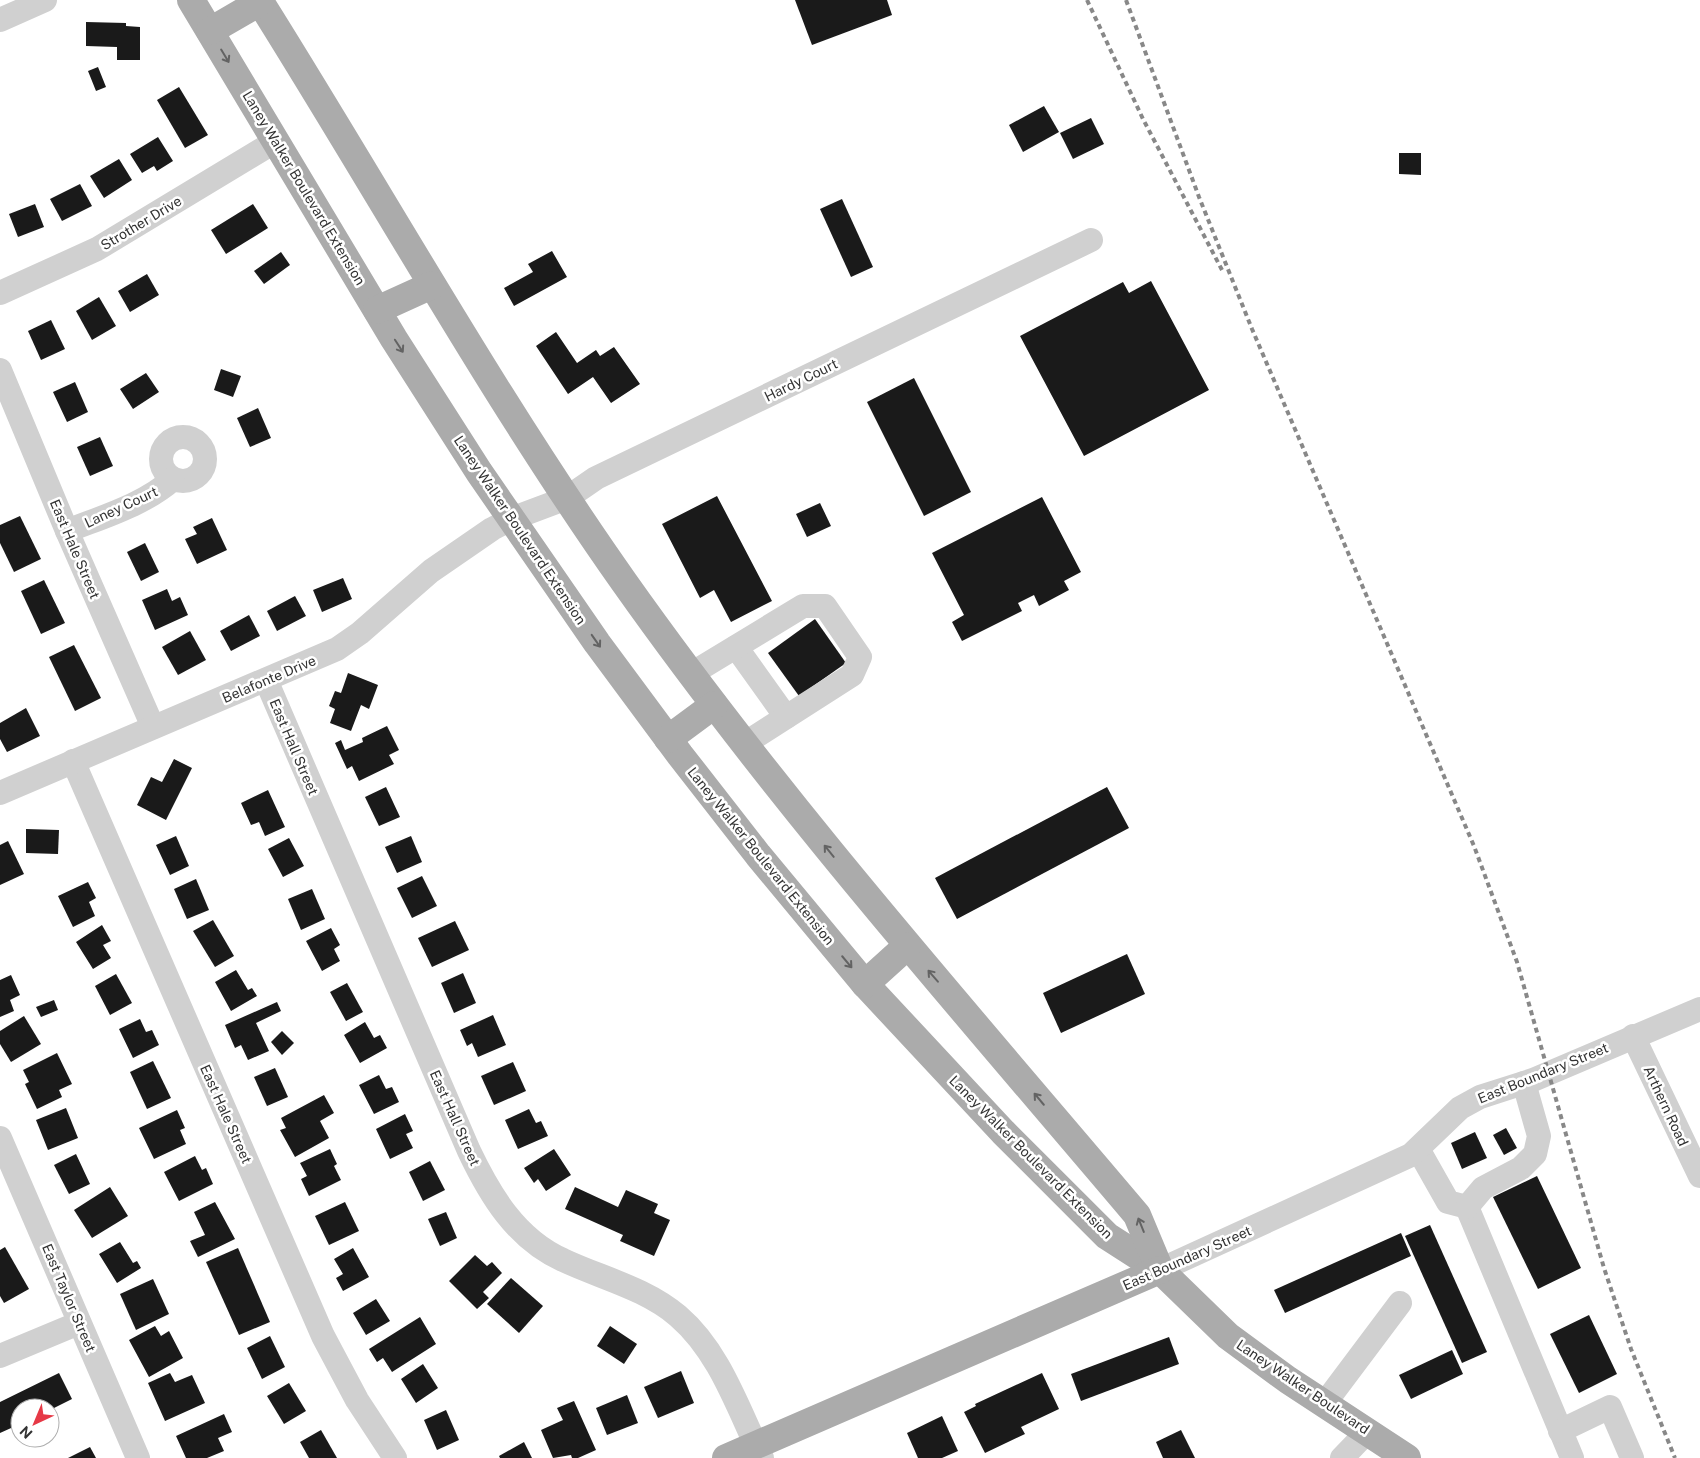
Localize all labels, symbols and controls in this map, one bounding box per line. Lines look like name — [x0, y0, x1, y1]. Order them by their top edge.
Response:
one-way arrow — [221, 49, 231, 63]
street label: Laney Walker Boulevard Extension — [239, 88, 369, 288]
street label: Strother Drive — [98, 193, 184, 253]
one-way arrow — [393, 339, 404, 353]
street label: Hardy Court — [762, 355, 840, 405]
street label: Laney Walker Boulevard Extension — [451, 433, 589, 627]
street label: Laney Court — [82, 483, 160, 531]
street label: East Hale Street — [47, 497, 103, 601]
one-way arrow — [591, 634, 601, 648]
street label: Belafonte Drive — [220, 652, 318, 706]
street label: East Hall Street — [267, 696, 321, 798]
street label: Laney Walker Boulevard Extension — [684, 764, 838, 948]
one-way arrow — [824, 845, 835, 858]
one-way arrow — [841, 955, 852, 968]
one-way arrow — [928, 969, 939, 982]
street label: East Boundary Street — [1475, 1040, 1611, 1106]
street label: East Hale Street — [197, 1062, 255, 1166]
street label: Arthern Road — [1640, 1063, 1692, 1149]
street label: East Hall Street — [427, 1068, 483, 1168]
street label: Laney Walker Boulevard Extension — [946, 1072, 1116, 1242]
one-way arrow — [1034, 1093, 1045, 1106]
one-way arrow — [1136, 1218, 1146, 1233]
street label: East Boundary Street — [1120, 1222, 1254, 1294]
street label: East Taylor Street — [39, 1241, 99, 1355]
street label: Laney Walker Boulevard — [1234, 1337, 1372, 1437]
north arrow — [10, 1398, 60, 1448]
text: N — [16, 1423, 35, 1442]

